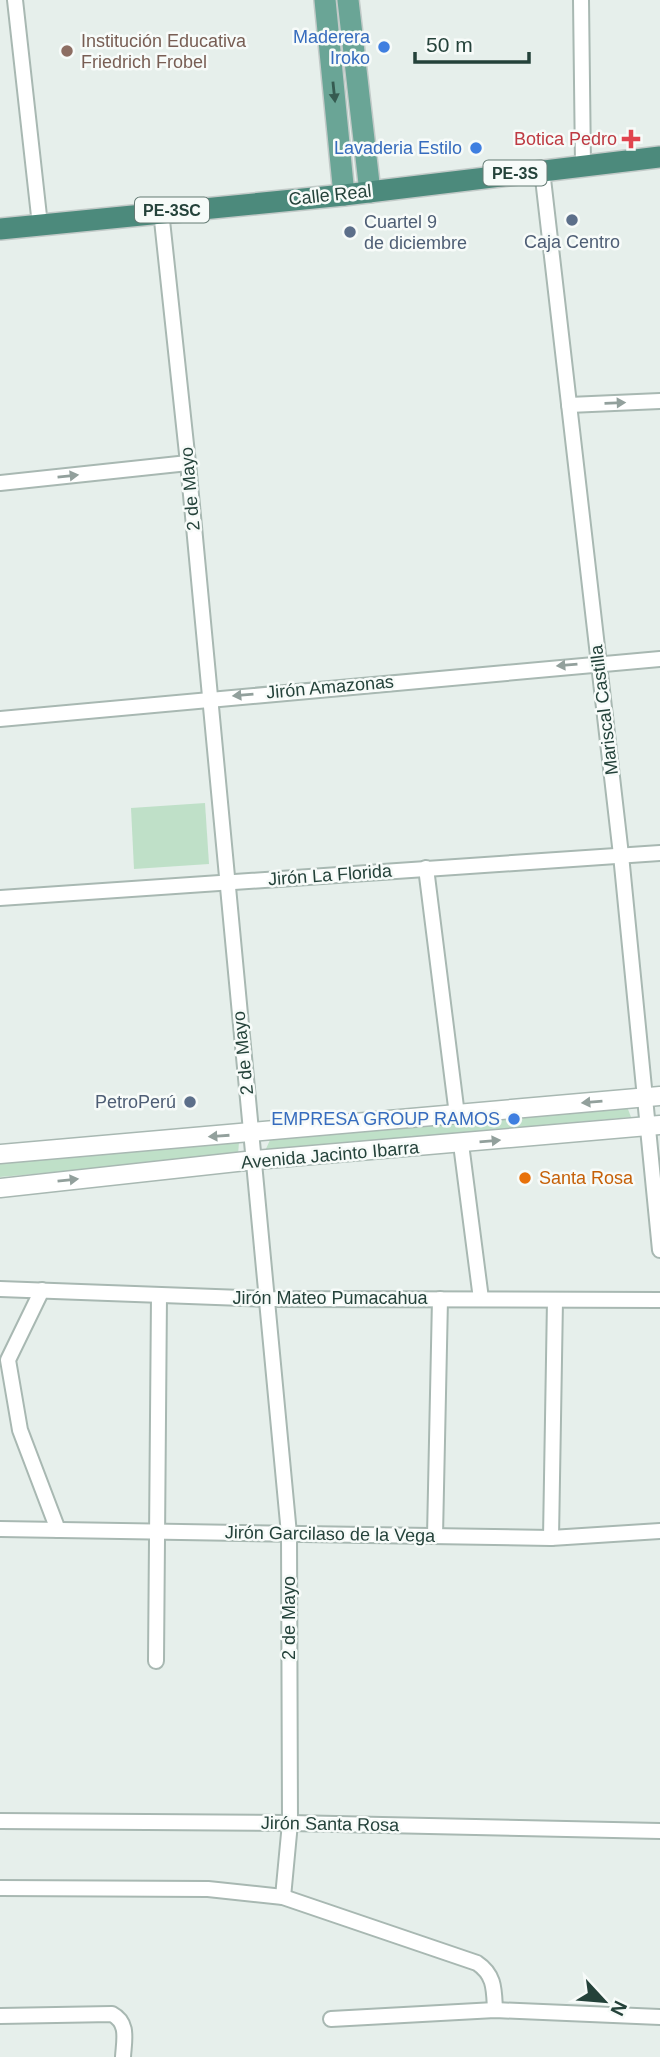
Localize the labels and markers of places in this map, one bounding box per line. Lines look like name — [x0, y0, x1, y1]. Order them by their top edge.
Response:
place label: Maderera Iroko — [293, 27, 371, 68]
place label: Institución Educativa Friedrich Frobel — [81, 31, 247, 72]
marker: Maderera Iroko — [376, 39, 392, 55]
marker: Institución Educativa Friedrich Frobel — [59, 43, 75, 59]
place label: Botica Pedro — [514, 129, 617, 149]
marker: Botica Pedro — [623, 131, 639, 147]
place label: Lavaderia Estilo — [334, 138, 462, 158]
marker: Lavaderia Estilo — [468, 140, 484, 156]
place label: Cuartel 9 de diciembre — [364, 212, 467, 253]
marker: Caja Centro — [564, 212, 580, 228]
marker: Cuartel 9 de diciembre — [342, 224, 358, 240]
place label: Caja Centro — [524, 232, 620, 252]
place label: PetroPerú — [95, 1092, 176, 1112]
marker: PetroPerú — [182, 1094, 198, 1110]
place label: EMPRESA GROUP RAMOS — [271, 1109, 500, 1129]
marker: EMPRESA GROUP RAMOS — [506, 1111, 522, 1127]
place label: Santa Rosa — [539, 1168, 634, 1188]
marker: Santa Rosa — [517, 1170, 533, 1186]

